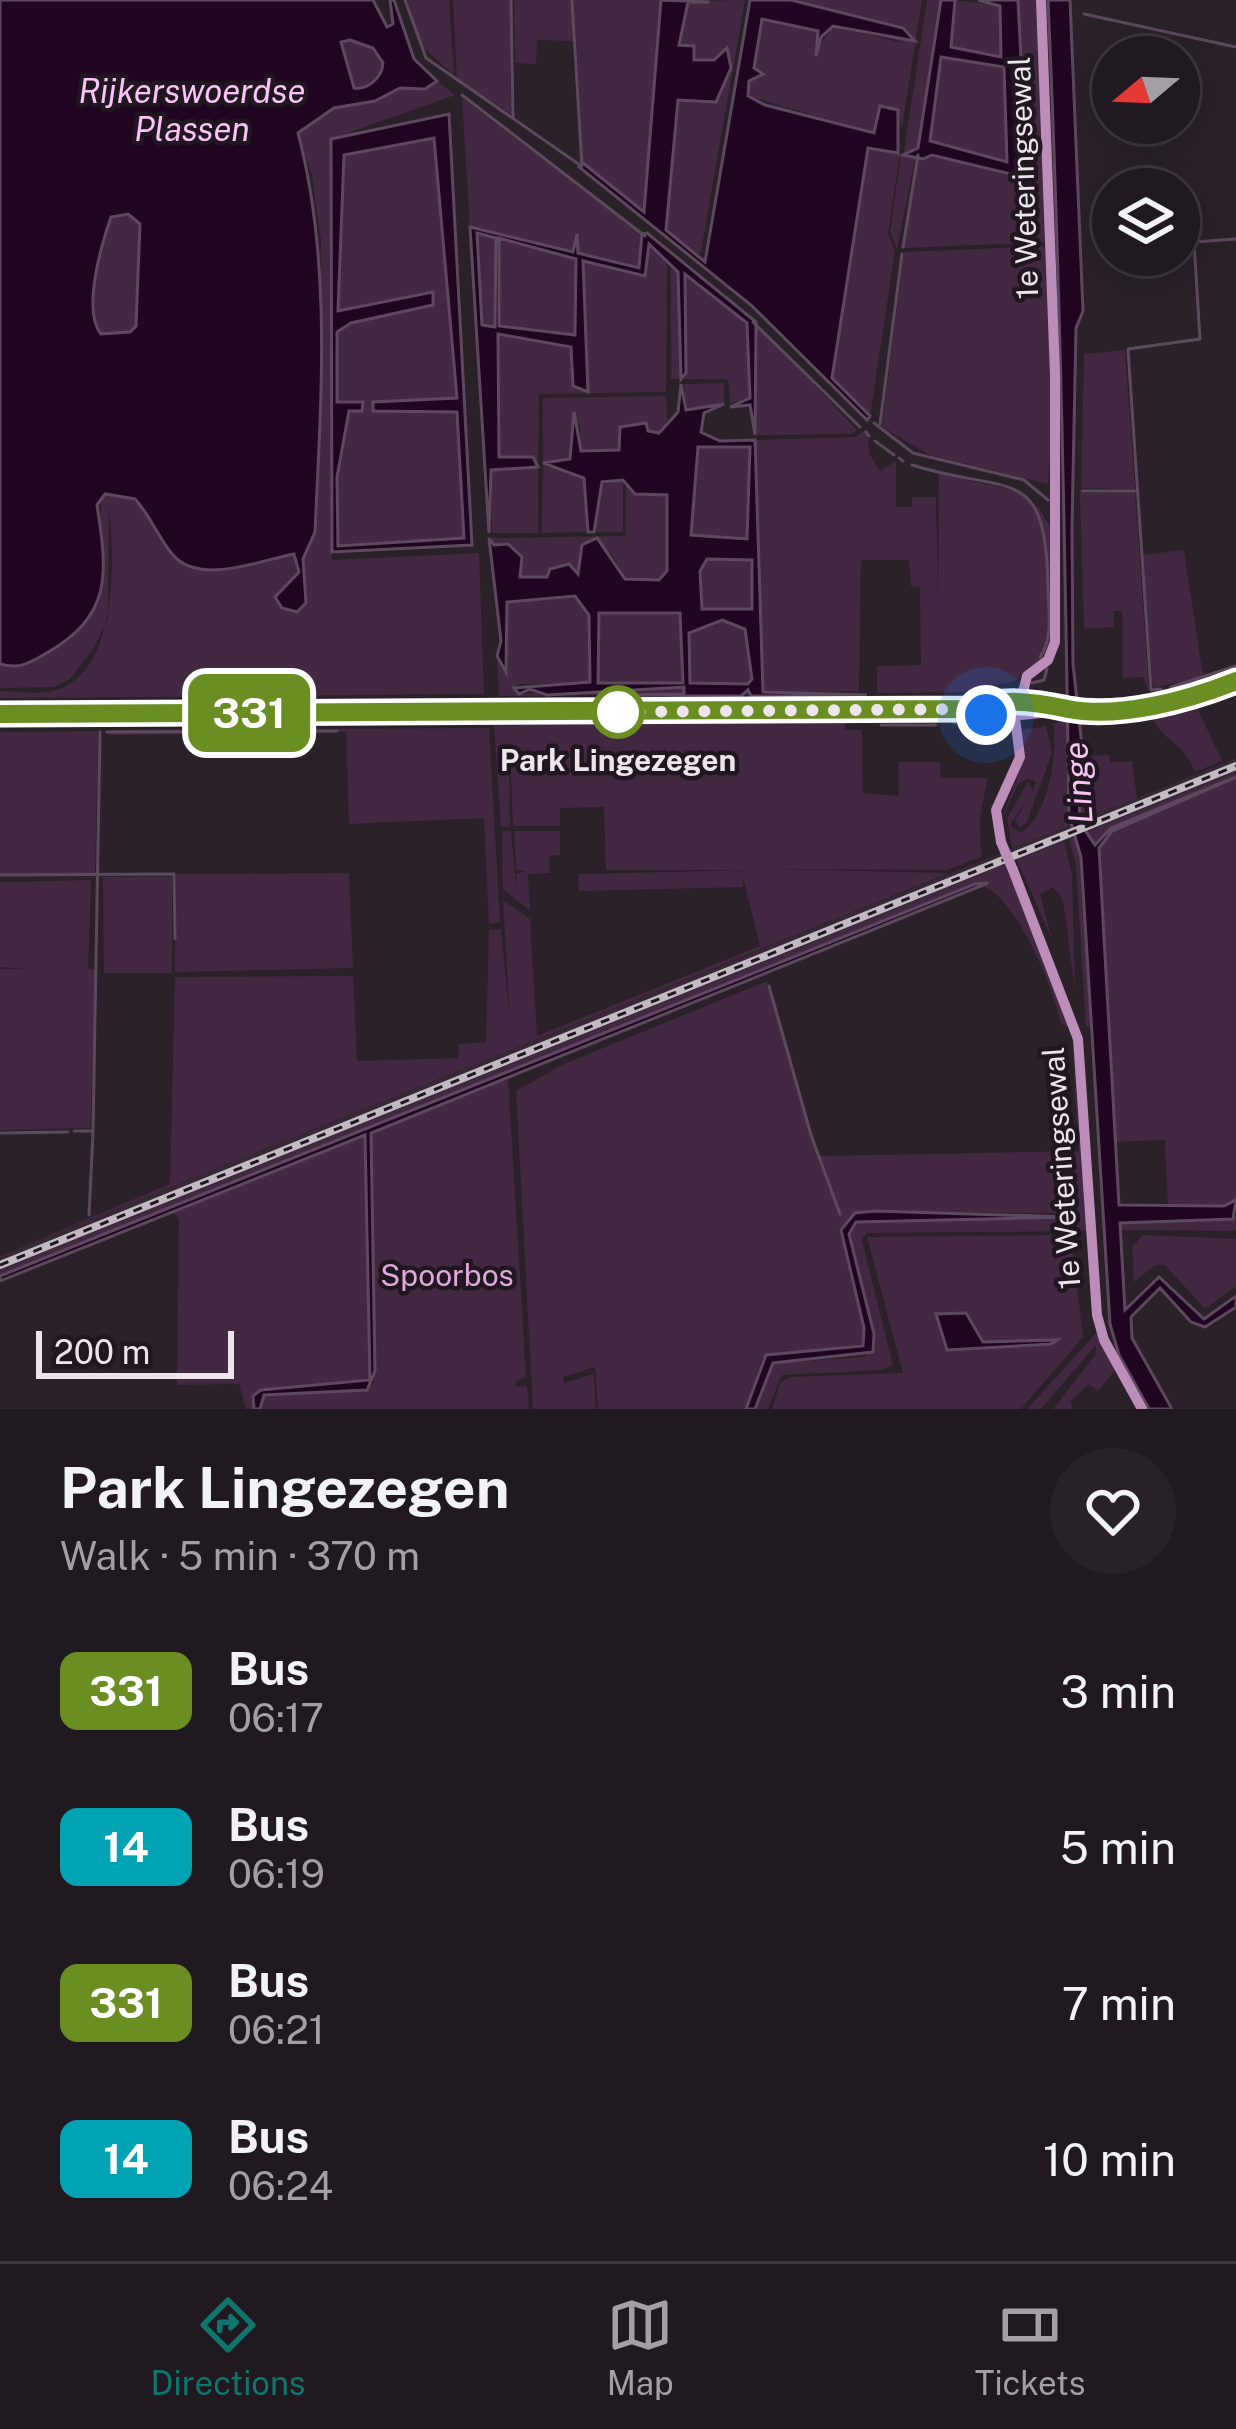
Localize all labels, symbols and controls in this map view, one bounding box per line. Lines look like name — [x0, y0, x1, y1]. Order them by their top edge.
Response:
north arrow — [1092, 36, 1200, 144]
map controls — [1092, 36, 1200, 276]
street label: 1e Weteringsewal — [1001, 56, 1045, 300]
water label: Rijkerswoerdse Plassen — [79, 72, 305, 148]
button: layers — [1092, 168, 1200, 276]
line badge: 331 — [180, 674, 318, 752]
your location — [956, 685, 1016, 745]
marker: Park Lingezegen — [593, 687, 643, 737]
text: 331 — [212, 688, 286, 737]
water label: Linge — [1056, 741, 1100, 825]
place label: Park Lingezegen — [500, 742, 736, 778]
street label: 1e Weteringsewal — [1035, 1046, 1087, 1290]
park label: Spoorbos — [380, 1257, 514, 1293]
scale bar — [36, 1325, 234, 1378]
text: 200 m — [54, 1333, 150, 1371]
button: heart — [1050, 1448, 1176, 1574]
text: Park Lingezegen — [60, 1454, 509, 1521]
text: Walk · 5 min · 370 m — [60, 1533, 420, 1579]
text: Bus — [228, 1642, 309, 1695]
text: 3 min — [1060, 1665, 1176, 1718]
text: 331 — [89, 1666, 163, 1715]
text: 06:17 — [228, 1695, 324, 1741]
text: Bus — [228, 1798, 309, 1851]
text: 5 min — [1060, 1821, 1176, 1874]
text: 14 — [103, 1822, 149, 1871]
text: 06:19 — [228, 1851, 325, 1897]
text: Bus — [228, 1954, 309, 2007]
text: 7 min — [1062, 1977, 1176, 2030]
text: 331 — [89, 1978, 163, 2027]
text: 06:21 — [228, 2007, 325, 2053]
text: Bus — [228, 2110, 309, 2163]
text: 10 min — [1043, 2133, 1176, 2186]
text: 14 — [103, 2134, 149, 2183]
text: 06:24 — [228, 2163, 333, 2209]
tab: Directions — [151, 2292, 306, 2402]
tab: Map — [607, 2292, 674, 2402]
tab: Tickets — [975, 2292, 1085, 2402]

